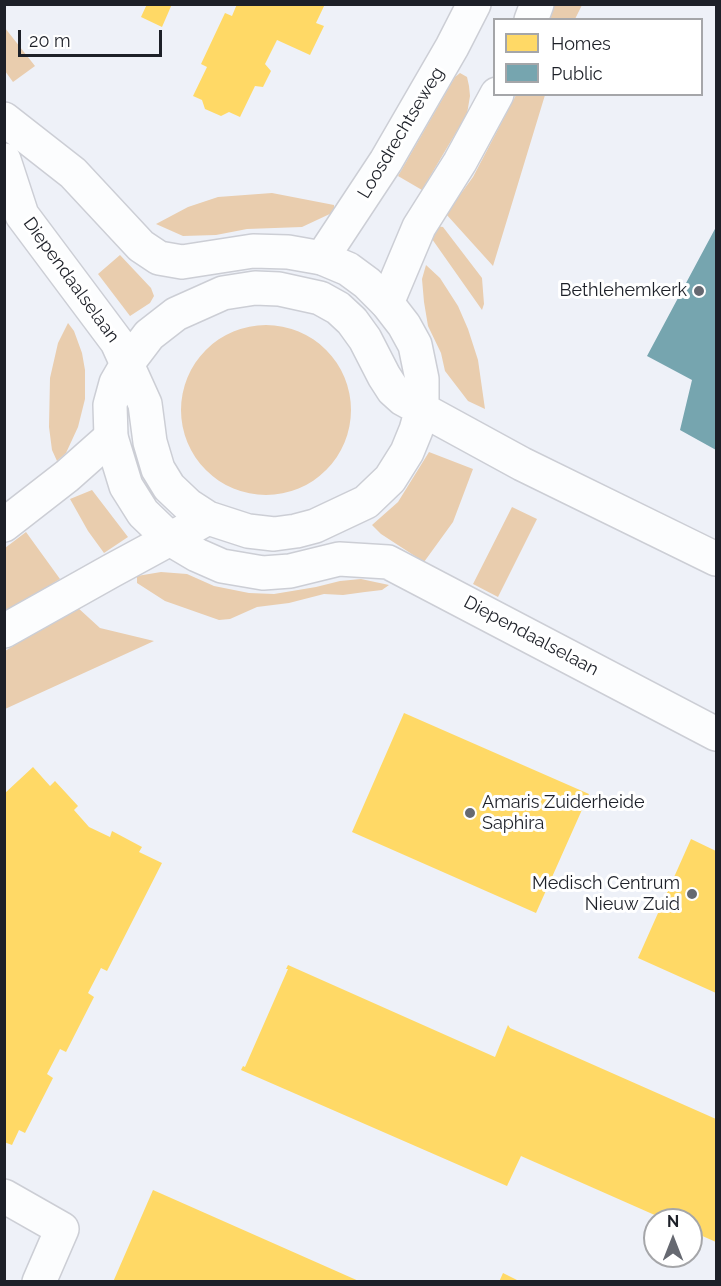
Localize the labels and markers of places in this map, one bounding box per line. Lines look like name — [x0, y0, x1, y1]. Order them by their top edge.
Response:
place label: Bethlehemkerk — [559, 280, 687, 302]
marker: Bethlehemkerk — [692, 284, 706, 298]
place label: Amaris Zuiderheide Saphira — [482, 792, 645, 834]
marker: Amaris Zuiderheide Saphira — [463, 806, 477, 820]
place label: Medisch Centrum Nieuw Zuid — [532, 873, 680, 916]
marker: Medisch Centrum Nieuw Zuid — [685, 887, 699, 901]

